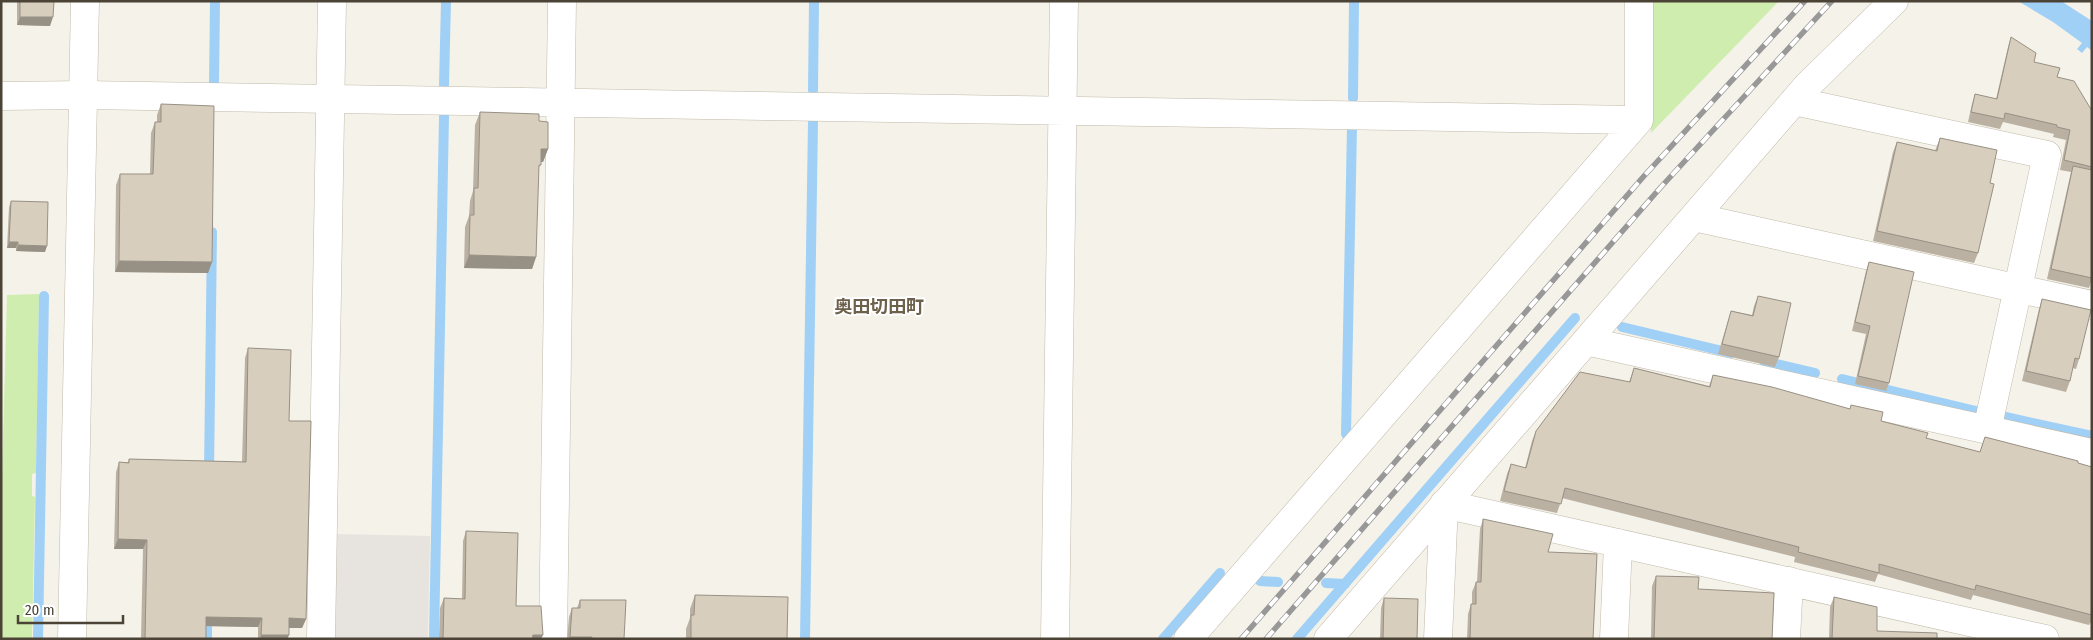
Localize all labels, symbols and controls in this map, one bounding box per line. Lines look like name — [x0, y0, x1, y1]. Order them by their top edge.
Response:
district label: 奥田切田町 — [834, 296, 924, 318]
scale bar — [18, 592, 122, 624]
text: 20 m — [25, 601, 55, 619]

